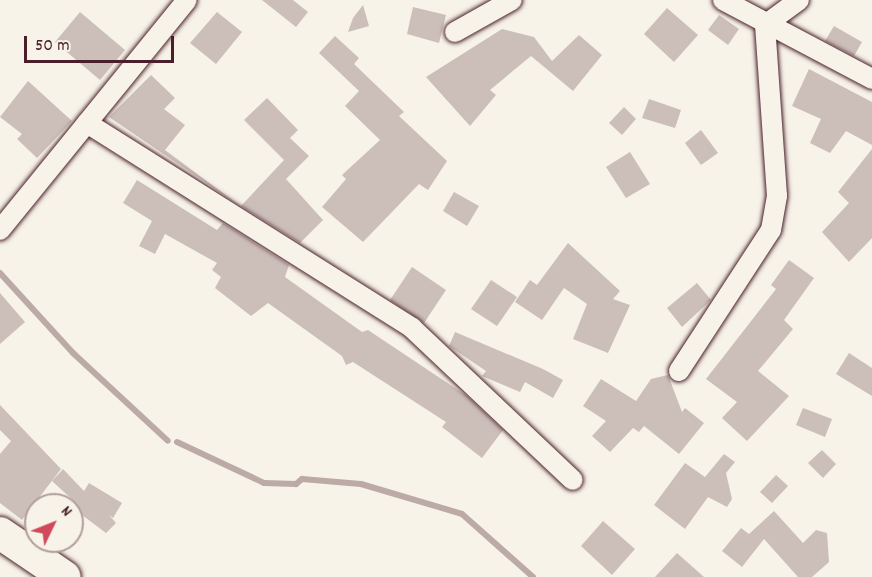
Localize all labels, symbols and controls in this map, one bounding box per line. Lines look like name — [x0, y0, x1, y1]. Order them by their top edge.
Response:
scale bar — [27, 24, 177, 62]
text: 50 m — [35, 34, 70, 59]
north arrow — [24, 493, 84, 553]
text: N — [55, 501, 77, 522]

